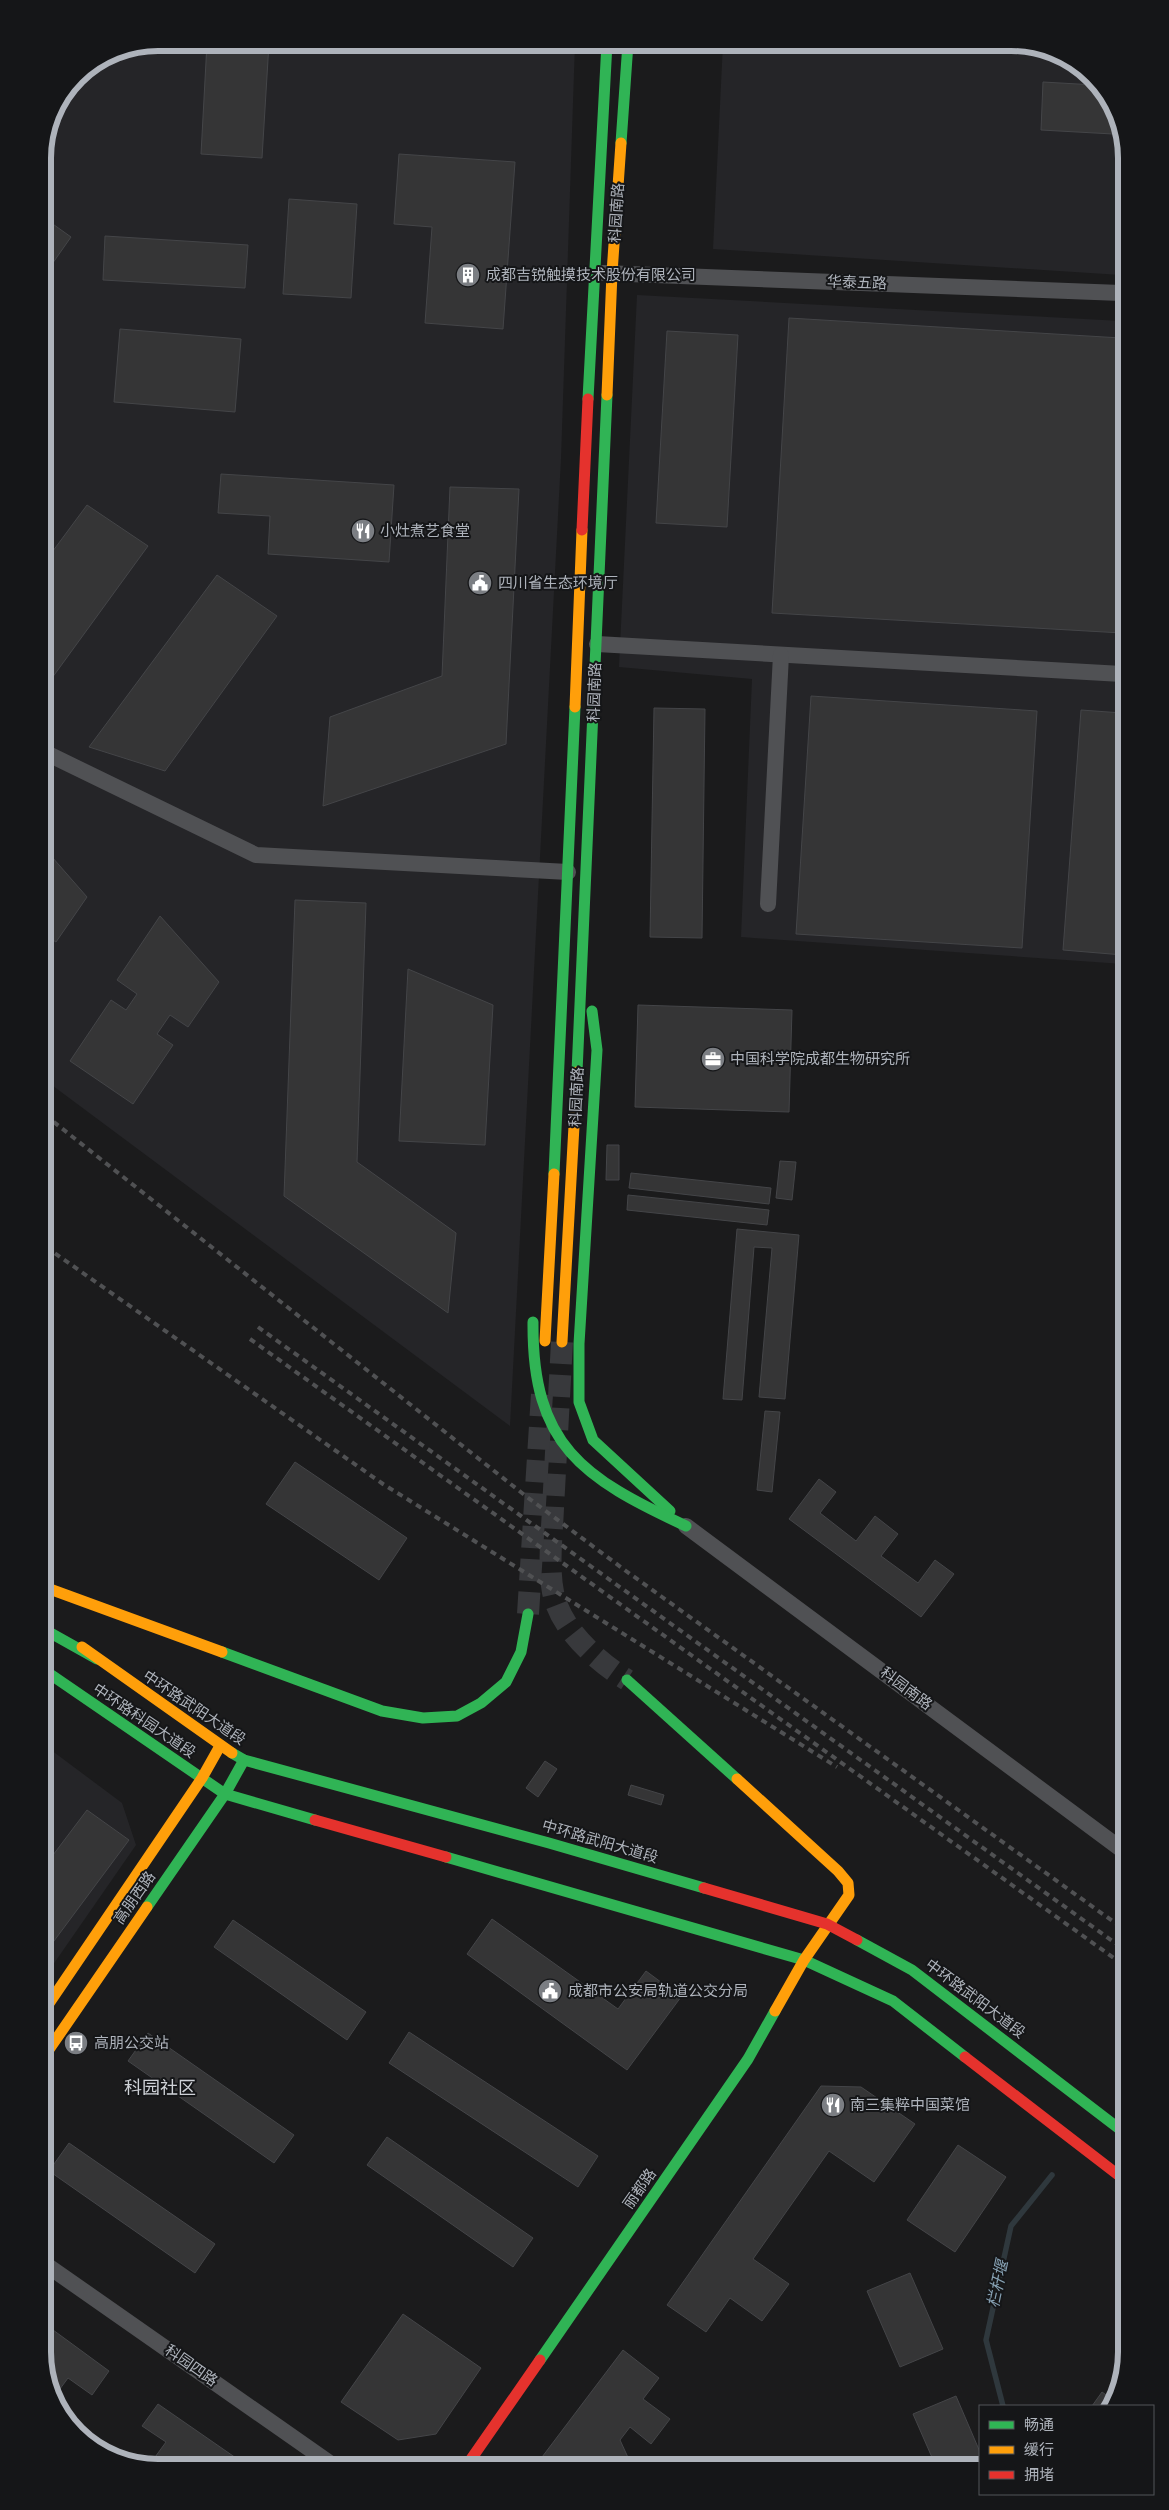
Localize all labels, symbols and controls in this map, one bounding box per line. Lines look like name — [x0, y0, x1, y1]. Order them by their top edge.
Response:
street label: 科园南路 — [604, 182, 630, 244]
building icon: 成都吉锐触摸技术股份有限公司 — [455, 262, 481, 288]
place label: 成都吉锐触摸技术股份有限公司 — [486, 265, 696, 286]
street label: 华泰五路 — [827, 271, 887, 295]
restaurant icon: 小灶煮艺食堂 — [350, 518, 376, 544]
place label: 小灶煮艺食堂 — [380, 521, 470, 542]
public building icon: 四川省生态环境厅 — [467, 570, 493, 596]
place label: 四川省生态环境厅 — [498, 573, 618, 594]
street label: 科园南路 — [583, 662, 607, 722]
office icon: 中国科学院成都生物研究所 — [700, 1046, 726, 1072]
place label: 中国科学院成都生物研究所 — [730, 1049, 910, 1070]
street label: 科园南路 — [565, 1066, 589, 1128]
street label: 科园南路 — [876, 1663, 936, 1715]
street label: 中环路武阳大道段 — [138, 1666, 250, 1750]
street label: 中环路科园大道段 — [88, 1679, 200, 1763]
street label: 中环路武阳大道段 — [539, 1815, 661, 1869]
street label: 高朋西路 — [109, 1867, 161, 1929]
street label: 中环路武阳大道段 — [921, 1955, 1029, 2043]
public building icon: 成都市公安局轨道公交分局 — [537, 1978, 563, 2004]
place label: 成都市公安局轨道公交分局 — [568, 1981, 748, 2002]
bus stop icon: 高朋公交站 — [63, 2030, 89, 2056]
place label: 高朋公交站 — [94, 2033, 169, 2054]
district label: 科园社区 — [124, 2076, 196, 2101]
restaurant icon: 南三集粹中国菜馆 — [820, 2092, 846, 2118]
place label: 南三集粹中国菜馆 — [850, 2095, 970, 2116]
street label: 丽都路 — [618, 2165, 662, 2213]
water label: 栏杆堰 — [982, 2255, 1014, 2310]
street label: 科园四路 — [160, 2340, 222, 2392]
legend — [979, 2405, 1154, 2495]
text: 畅通 — [1024, 2415, 1054, 2436]
text: 缓行 — [1024, 2440, 1054, 2461]
text: 拥堵 — [1024, 2465, 1054, 2486]

